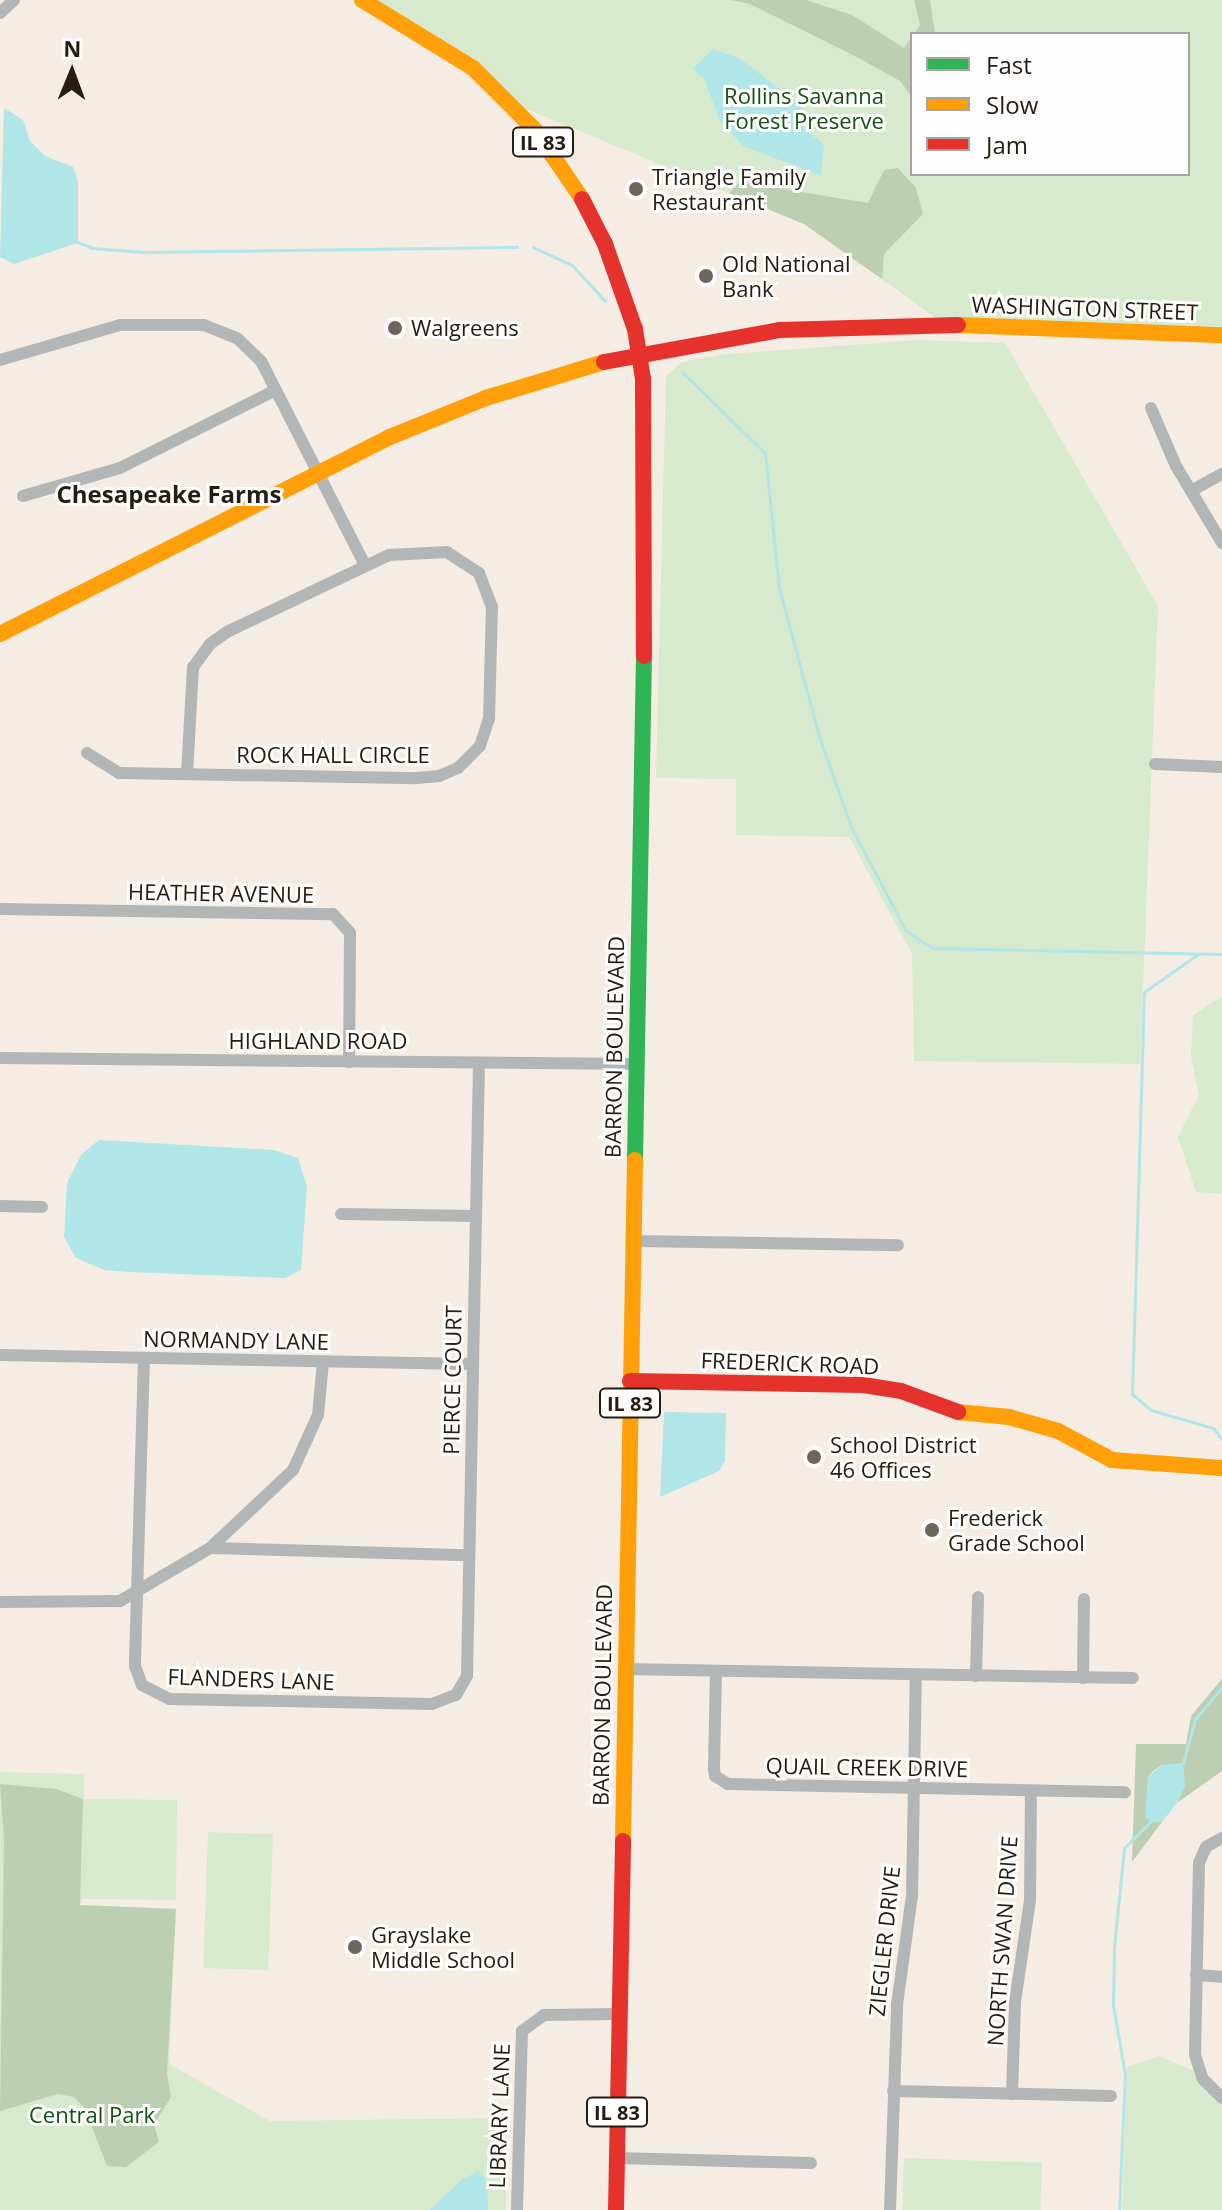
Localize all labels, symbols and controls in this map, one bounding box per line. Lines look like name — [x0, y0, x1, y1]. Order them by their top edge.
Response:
north arrow — [32, 32, 112, 112]
legend — [910, 32, 1190, 176]
text: N — [63, 33, 82, 63]
text: Fast — [986, 48, 1032, 81]
park label: Rollins Savanna Forest Preserve — [724, 82, 884, 134]
text: Slow — [986, 88, 1038, 121]
road number: IL 83 — [511, 126, 575, 158]
text: Jam — [986, 128, 1028, 161]
place label: Triangle Family Restaurant — [652, 163, 806, 214]
marker: Triangle Family Restaurant — [627, 180, 645, 198]
place label: Old National Bank — [722, 250, 851, 302]
marker: Old National Bank — [697, 267, 715, 285]
street label: WASHINGTON STREET — [971, 291, 1199, 325]
place label: Walgreens — [411, 315, 519, 341]
marker: Walgreens — [386, 319, 404, 337]
district label: Chesapeake Farms — [57, 480, 281, 508]
street label: ROCK HALL CIRCLE — [236, 742, 430, 768]
street label: HEATHER AVENUE — [128, 878, 314, 908]
street label: BARRON BOULEVARD — [599, 936, 629, 1158]
street label: HIGHLAND ROAD — [229, 1028, 407, 1054]
street label: PIERCE COURT — [437, 1305, 467, 1455]
street label: NORMANDY LANE — [143, 1325, 329, 1355]
street label: FREDERICK ROAD — [700, 1347, 880, 1379]
road number: IL 83 — [598, 1387, 662, 1419]
place label: School District 46 Offices — [830, 1431, 977, 1482]
marker: School District 46 Offices — [805, 1448, 823, 1466]
place label: Frederick Grade School — [948, 1504, 1085, 1556]
marker: Frederick Grade School — [923, 1521, 941, 1539]
street label: BARRON BOULEVARD — [587, 1584, 617, 1806]
street label: FLANDERS LANE — [167, 1663, 335, 1695]
street label: QUAIL CREEK DRIVE — [766, 1752, 968, 1782]
street label: NORTH SWAN DRIVE — [981, 1835, 1023, 2047]
street label: ZIEGLER DRIVE — [863, 1865, 905, 2017]
place label: Grayslake Middle School — [371, 1921, 515, 1972]
marker: Grayslake Middle School — [346, 1938, 364, 1956]
street label: LIBRARY LANE — [483, 2043, 515, 2189]
road number: IL 83 — [585, 2096, 649, 2128]
park label: Central Park — [29, 2102, 155, 2128]

